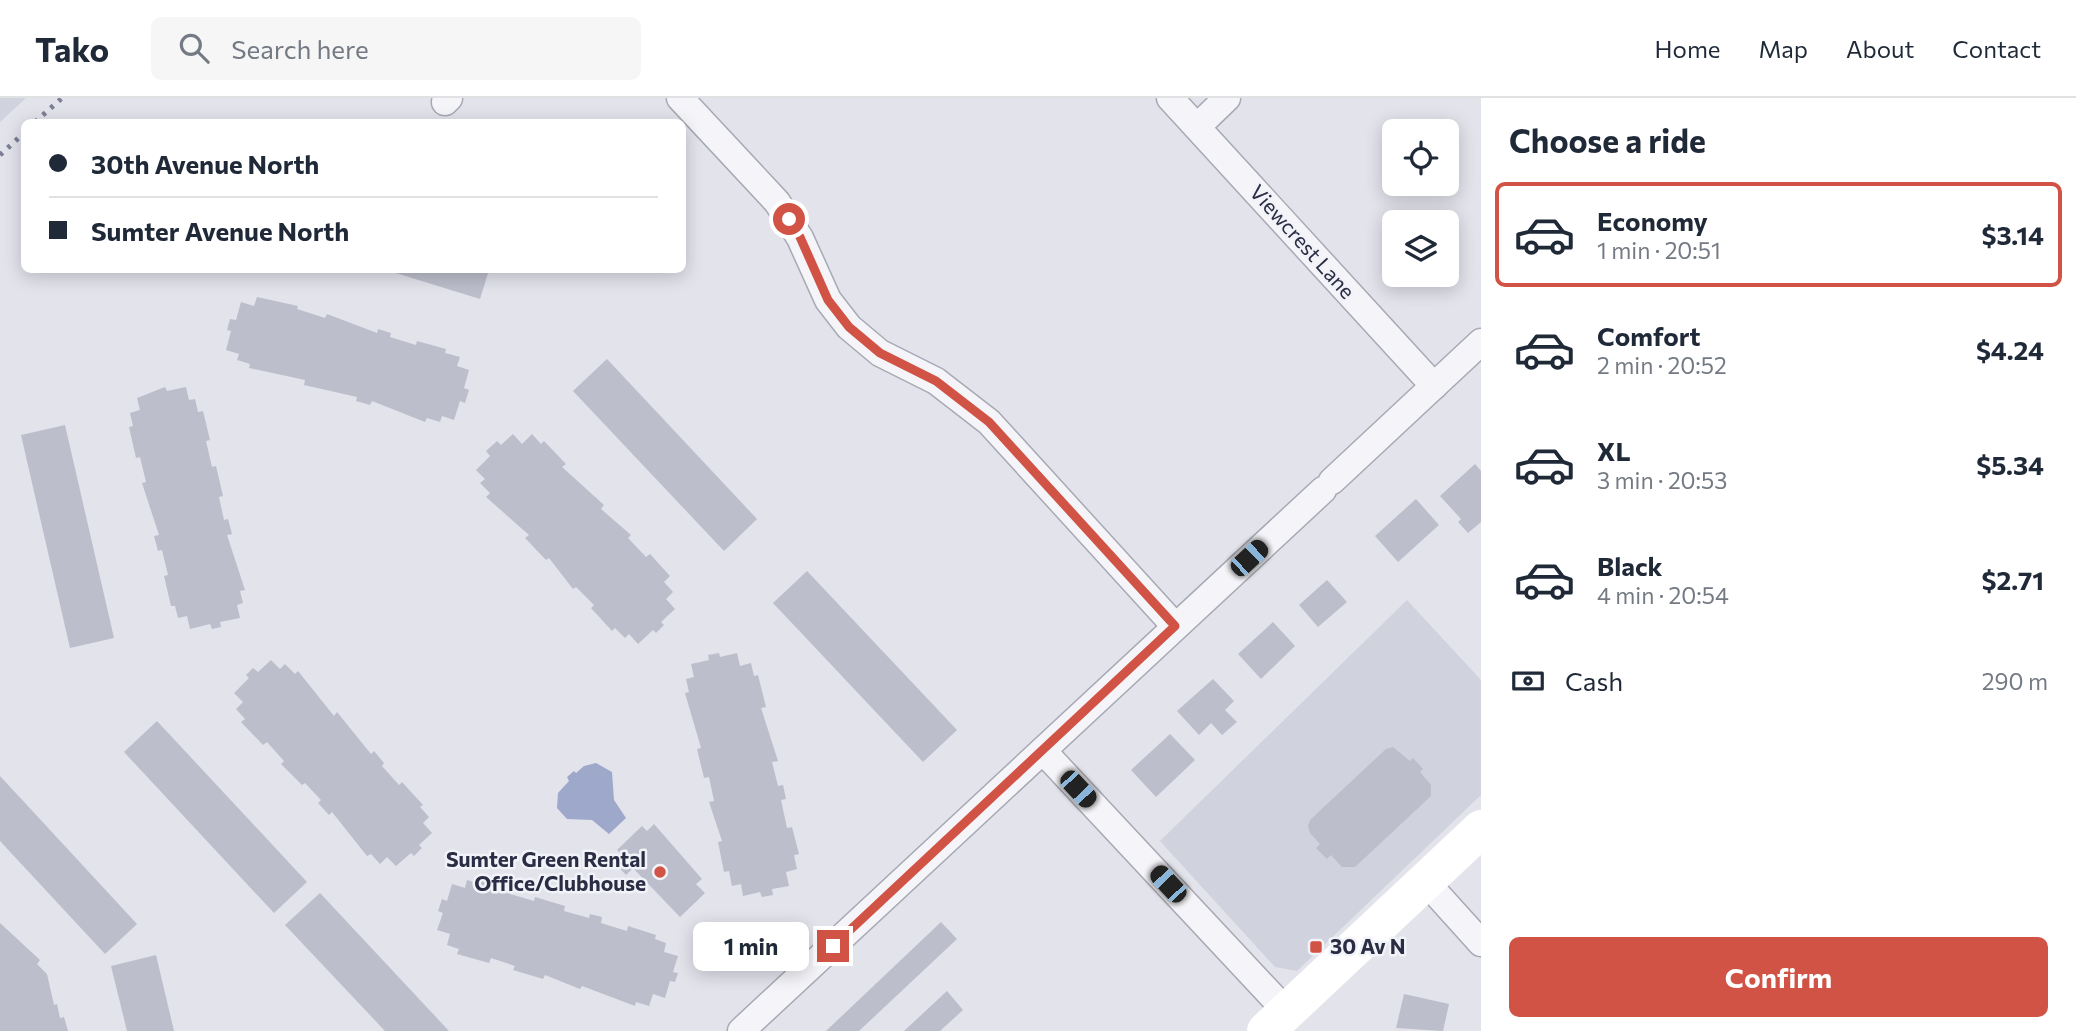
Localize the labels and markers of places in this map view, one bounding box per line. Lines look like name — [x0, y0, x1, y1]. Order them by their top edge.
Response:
place label: Sumter Green Rental Office/Clubhouse — [446, 846, 646, 895]
marker: Sumter Green Rental Office/Clubhouse — [652, 864, 668, 880]
place label: 30 Av N — [1330, 933, 1405, 958]
marker: 30 Av N — [1308, 939, 1324, 955]

